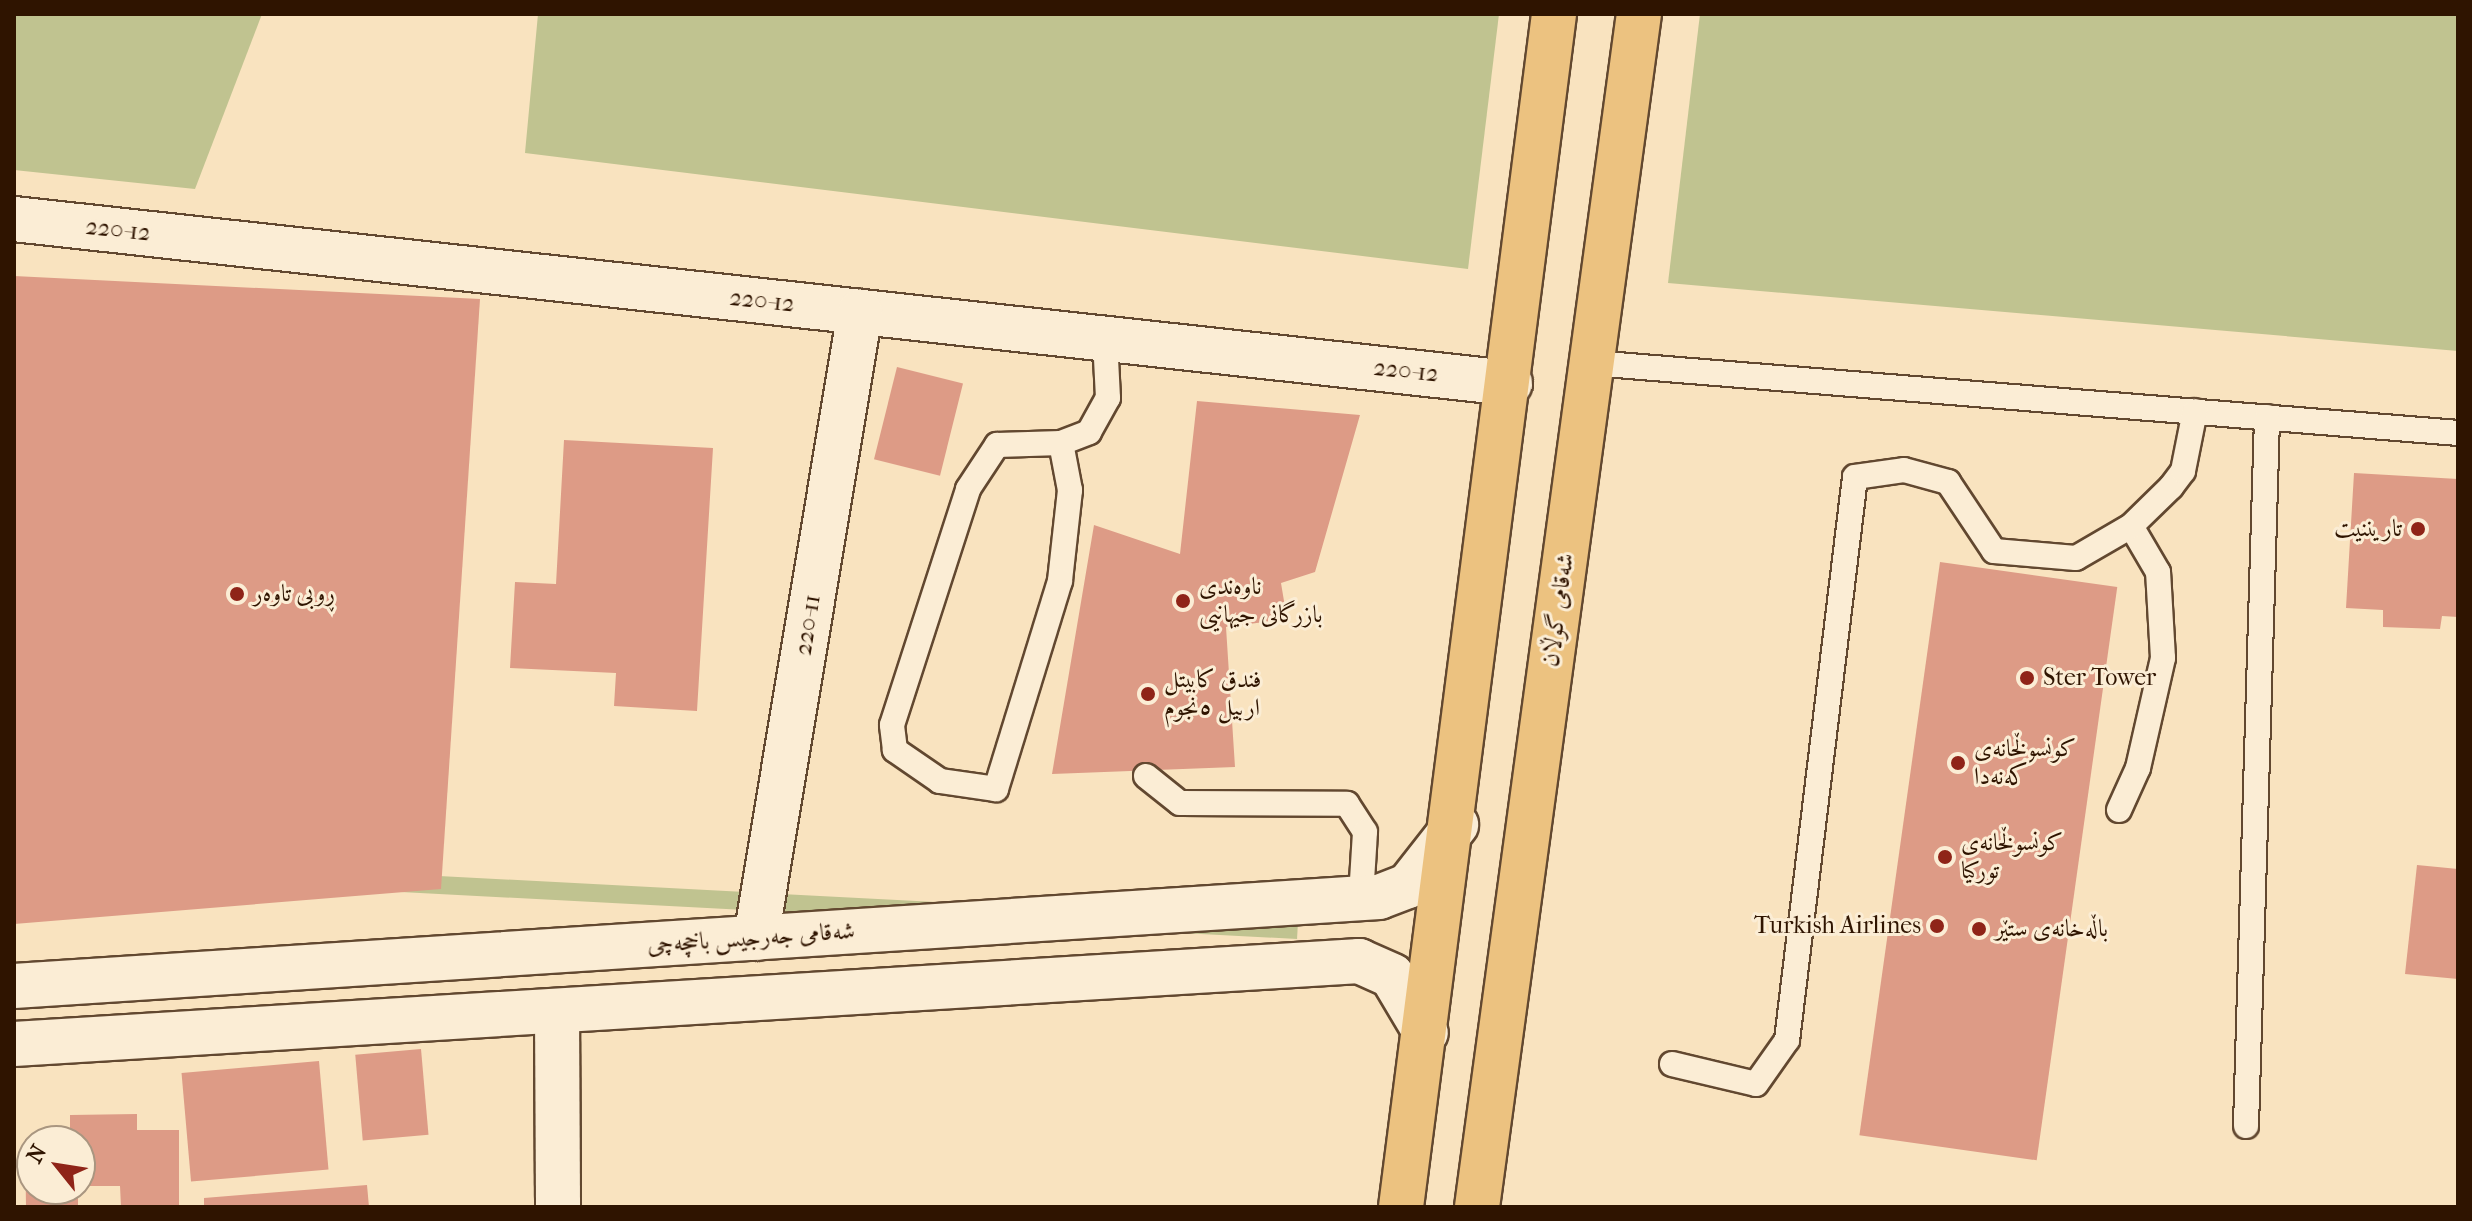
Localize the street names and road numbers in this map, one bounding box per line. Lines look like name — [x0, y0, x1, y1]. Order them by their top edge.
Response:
street label: 220-12 — [84, 212, 152, 248]
street label: 220-12 — [728, 283, 796, 319]
street label: 220-12 — [1372, 353, 1440, 389]
street label: شەقامی گوڵان — [1536, 551, 1580, 669]
street label: 220-11 — [789, 592, 827, 658]
street label: شەقامی جەرجیس باخچەچی — [646, 916, 856, 960]

